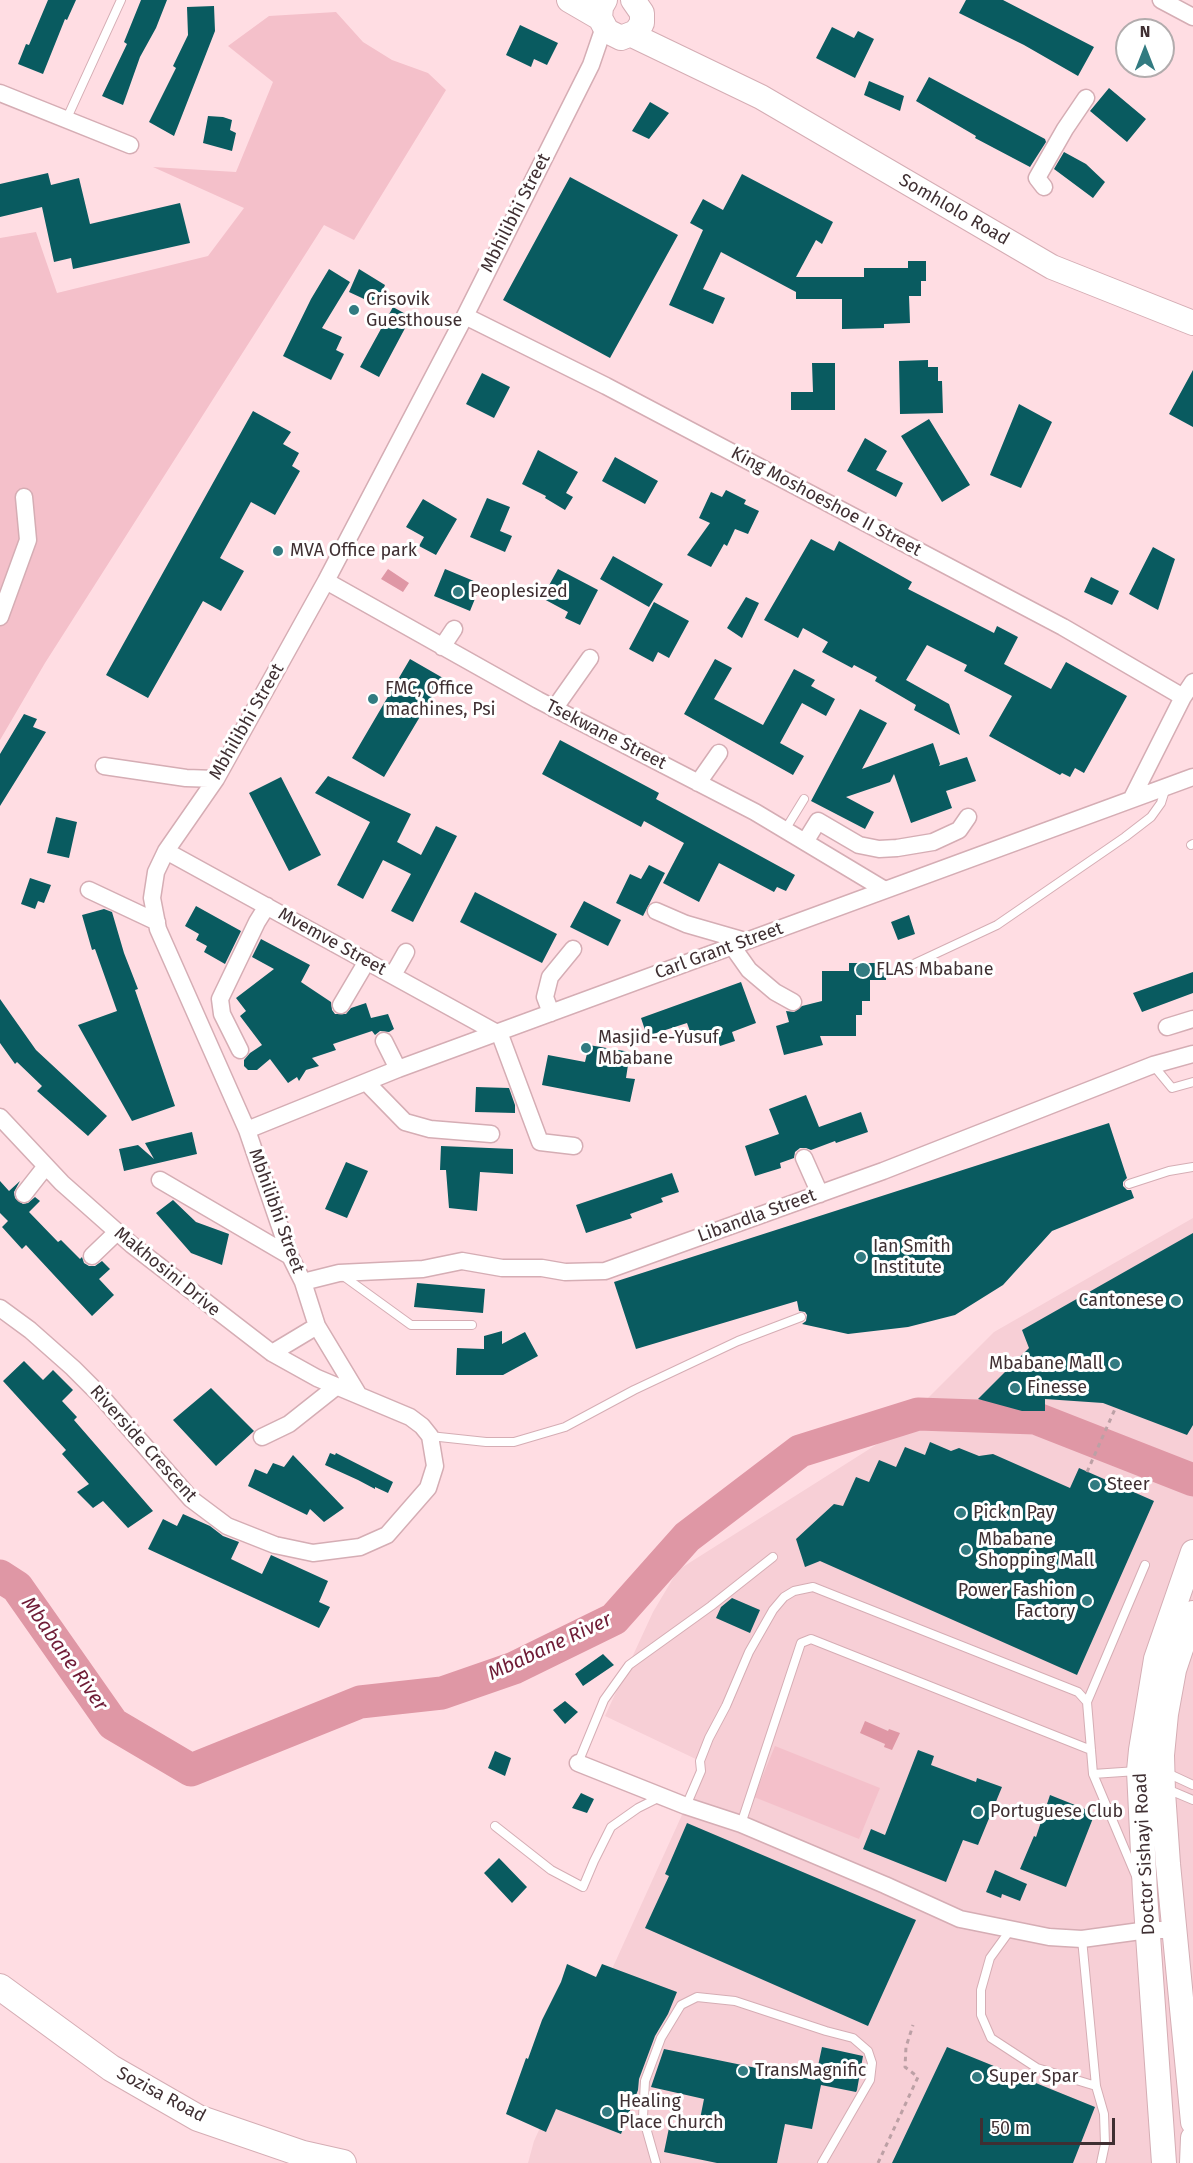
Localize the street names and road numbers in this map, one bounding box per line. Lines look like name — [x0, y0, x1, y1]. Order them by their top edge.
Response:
street label: Mbhilibhi Street — [477, 150, 555, 276]
street label: Somhlolo Road — [895, 170, 1013, 250]
street label: King Moshoeshoe II Street — [727, 443, 925, 561]
street label: Mbhilibhi Street — [205, 660, 289, 784]
street label: Tsekwane Street — [542, 695, 670, 775]
street label: Mvemve Street — [274, 903, 390, 981]
street label: Carl Grant Street — [652, 918, 786, 984]
street label: Mbhilibhi Street — [244, 1146, 308, 1276]
street label: Libandla Street — [695, 1185, 819, 1247]
street label: Makhosini Drive — [110, 1223, 224, 1321]
street label: Riverside Crescent — [85, 1381, 201, 1507]
street label: Doctor Sishayi Road — [1130, 1772, 1160, 1936]
street label: Sozisa Road — [113, 2063, 209, 2127]

